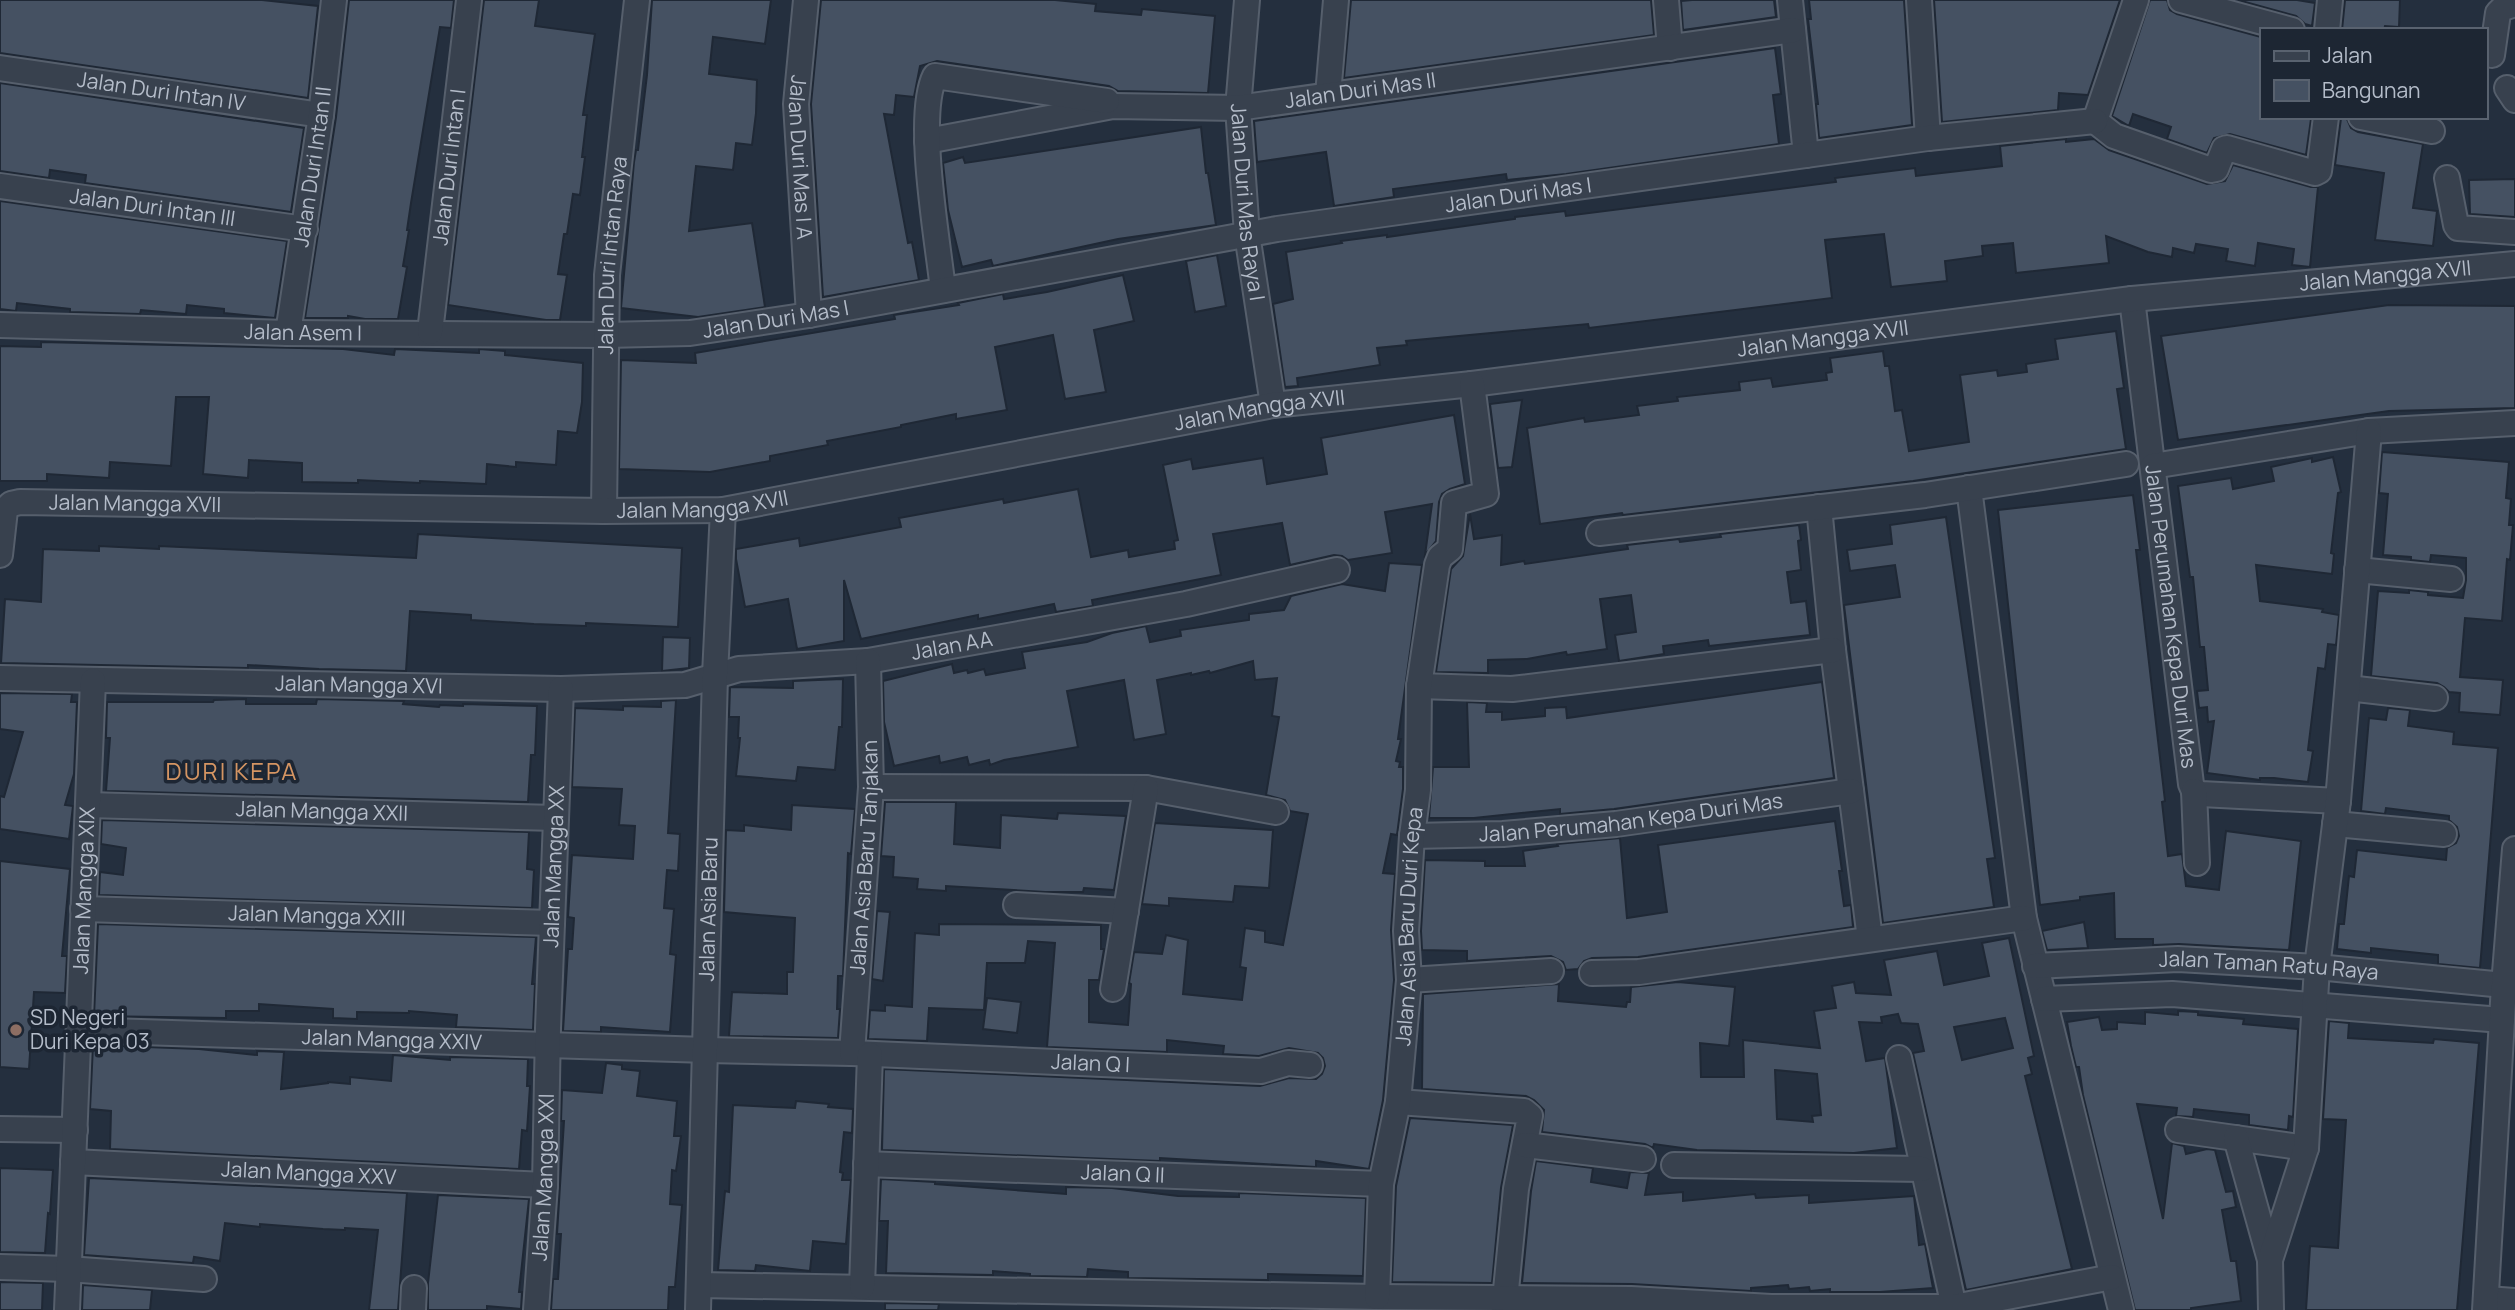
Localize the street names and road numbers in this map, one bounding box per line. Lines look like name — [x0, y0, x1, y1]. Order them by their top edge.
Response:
street label: Jalan Duri Intan IV — [75, 64, 248, 117]
street label: Jalan Duri Mas II — [1283, 65, 1438, 114]
street label: Jalan Duri Mas I A — [783, 74, 819, 241]
street label: Jalan Duri Intan II — [286, 85, 337, 249]
street label: Jalan Duri Intan I — [425, 87, 471, 247]
street label: Jalan Duri Mas Raya I — [1225, 102, 1272, 303]
street label: Jalan Duri Intan Raya — [591, 155, 633, 355]
street label: Jalan Duri Mas I — [1443, 170, 1593, 218]
street label: Jalan Duri Intan III — [68, 181, 237, 232]
street label: Jalan Mangga XVII — [2298, 253, 2472, 297]
street label: Jalan Duri Mas I — [701, 293, 851, 344]
street label: Jalan Mangga XVII — [1736, 313, 1910, 363]
street label: Jalan Asem I — [244, 317, 362, 346]
street label: Jalan Mangga XVII — [1172, 383, 1346, 437]
street label: Jalan Perumahan Kepa Duri Mas — [2139, 463, 2204, 770]
street label: Jalan Mangga XVII — [617, 483, 790, 524]
street label: Jalan Mangga XVII — [49, 487, 221, 518]
street label: Jalan AA — [909, 624, 995, 666]
street label: Jalan Mangga XVI — [275, 668, 443, 700]
street label: Jalan Asia Baru Tanjakan — [843, 740, 884, 976]
street label: Jalan Mangga XX — [536, 784, 570, 948]
street label: Jalan Perumahan Kepa Duri Mas — [1479, 786, 1784, 848]
street label: Jalan Mangga XXII — [235, 794, 409, 827]
street label: Jalan Asia Baru Duri Kepa — [1388, 805, 1429, 1047]
street label: Jalan Mangga XIX — [66, 806, 101, 975]
street label: Jalan Asia Baru — [692, 837, 724, 982]
street label: Jalan Mangga XXIII — [228, 898, 406, 932]
street label: Jalan Taman Ratu Raya — [2158, 944, 2380, 986]
street label: Jalan Mangga XXIV — [301, 1022, 483, 1056]
street label: Jalan Q I — [1050, 1047, 1131, 1078]
street label: Jalan Mangga XXI — [525, 1093, 560, 1262]
street label: Jalan Mangga XXV — [220, 1154, 397, 1191]
street label: Jalan Q II — [1080, 1157, 1165, 1189]

